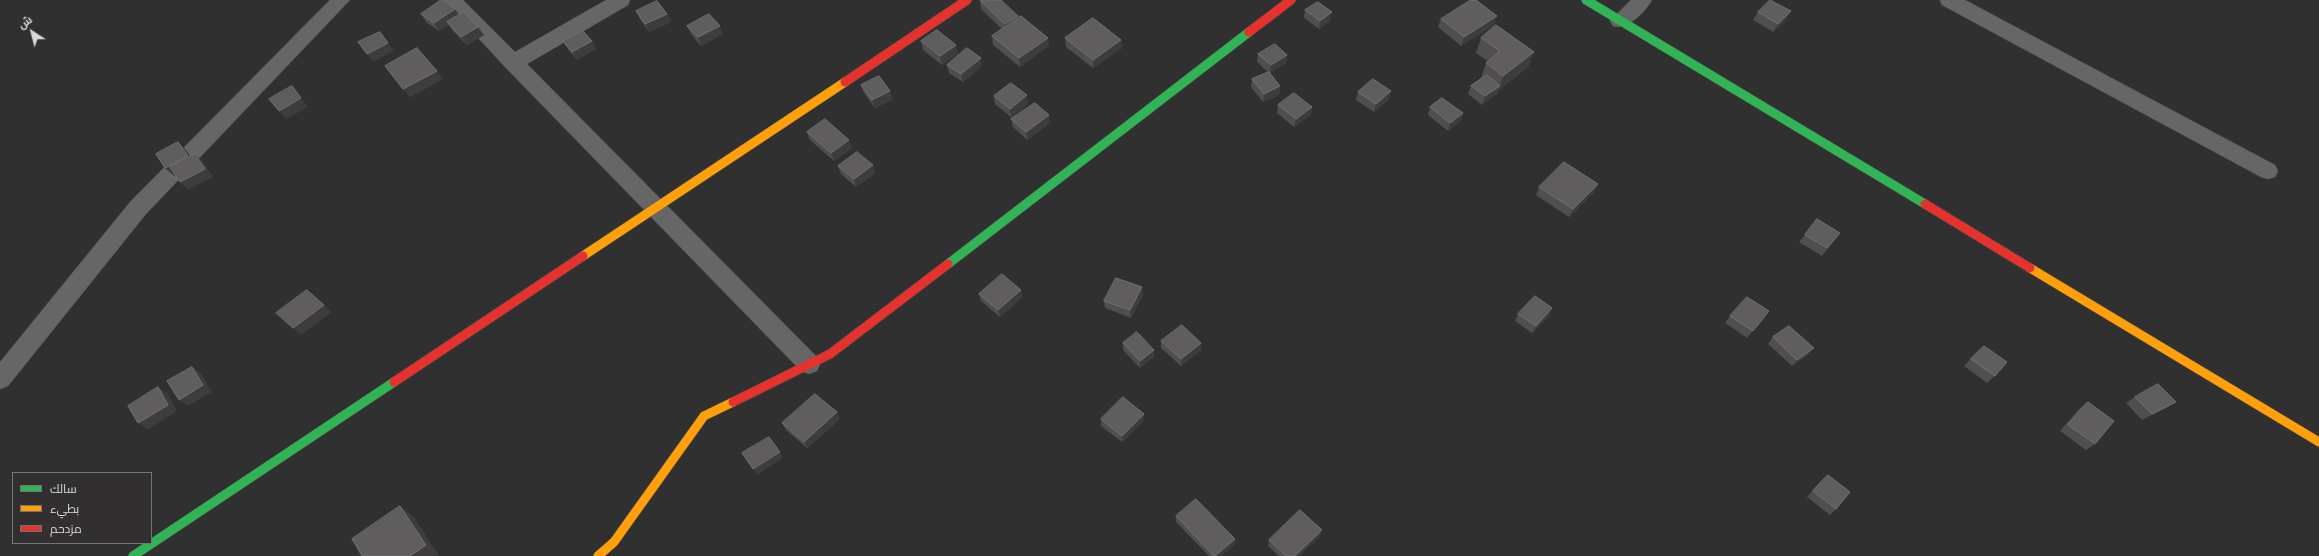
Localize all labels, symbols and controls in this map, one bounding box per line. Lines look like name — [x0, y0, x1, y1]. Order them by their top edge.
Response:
north arrow — [12, 12, 52, 52]
text: ش — [16, 13, 34, 31]
legend — [12, 472, 152, 544]
text: سالك — [50, 482, 77, 495]
text: بطيء — [50, 502, 79, 515]
text: مزدحم — [50, 522, 82, 535]

